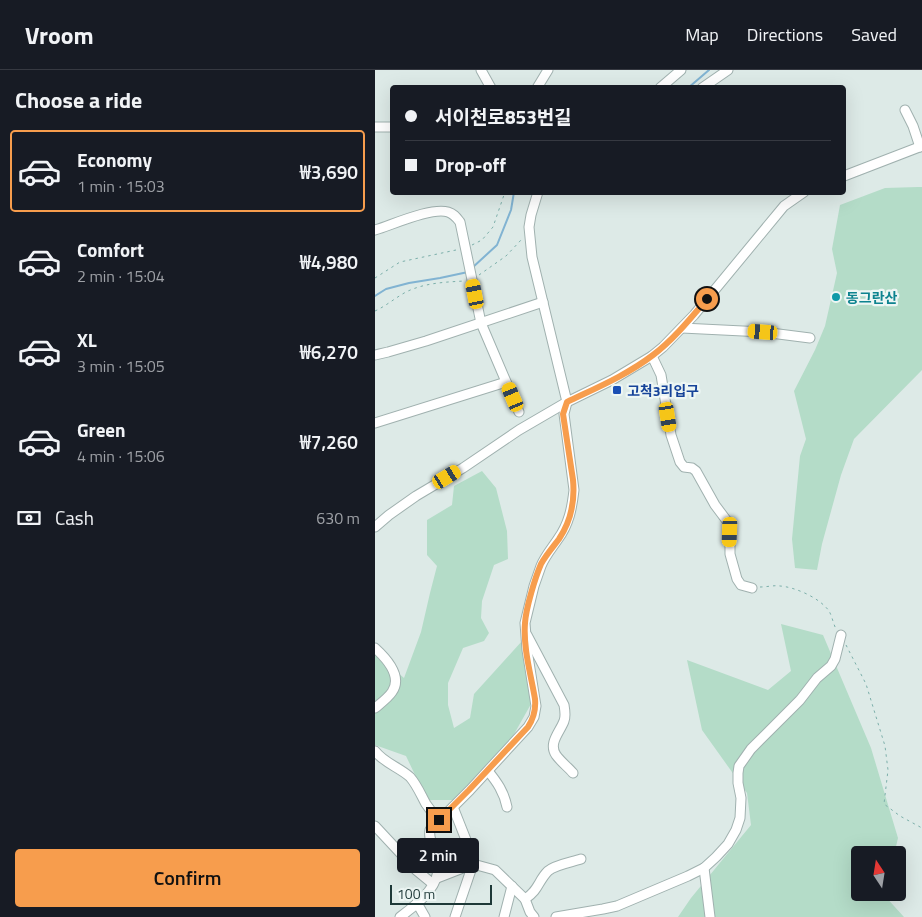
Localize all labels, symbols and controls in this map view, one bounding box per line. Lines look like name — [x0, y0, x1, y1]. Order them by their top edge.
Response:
text: Vroom — [25, 17, 94, 53]
text: Map — [685, 21, 719, 48]
text: Directions — [747, 21, 823, 48]
text: Saved — [851, 21, 897, 48]
text: Choose a ride — [15, 83, 142, 117]
text: 서이천로853번길 — [435, 102, 572, 131]
text: Economy — [77, 145, 152, 174]
icon: car — [17, 149, 62, 194]
text: Drop-off — [435, 150, 506, 179]
text: ₩3,690 — [300, 157, 358, 186]
text: 1 min · 15:03 — [77, 174, 165, 198]
text: Comfort — [77, 235, 144, 264]
icon: car — [17, 239, 62, 284]
text: ₩4,980 — [300, 247, 358, 276]
text: 2 min · 15:04 — [77, 264, 165, 288]
car — [464, 278, 485, 310]
place label: 동그란산 — [846, 287, 898, 308]
route start — [696, 288, 718, 310]
marker: 동그란산 — [830, 291, 842, 303]
car — [747, 323, 778, 341]
text: XL — [77, 325, 97, 354]
icon: car — [17, 329, 62, 374]
text: ₩6,270 — [300, 337, 358, 366]
text: 3 min · 15:05 — [77, 354, 165, 378]
car — [500, 380, 525, 414]
place label: 고척3리입구 — [627, 380, 699, 401]
marker: 고척3리입구 — [611, 384, 623, 396]
car — [658, 401, 677, 433]
text: Green — [77, 415, 126, 444]
icon: car — [17, 419, 62, 464]
text: ₩7,260 — [300, 427, 358, 456]
text: 4 min · 15:06 — [77, 444, 165, 468]
car — [430, 463, 463, 491]
text: Cash — [55, 503, 94, 532]
icon: cash — [15, 504, 43, 532]
text: 630 m — [316, 506, 360, 530]
car — [721, 517, 738, 547]
route end — [428, 809, 450, 831]
callout: 2 min — [398, 838, 480, 872]
text: 2 min — [419, 843, 457, 867]
north arrow — [851, 846, 906, 901]
map controls — [851, 846, 906, 901]
button: Confirm — [15, 849, 360, 907]
scale bar — [390, 882, 493, 905]
text: 100 m — [397, 883, 435, 904]

